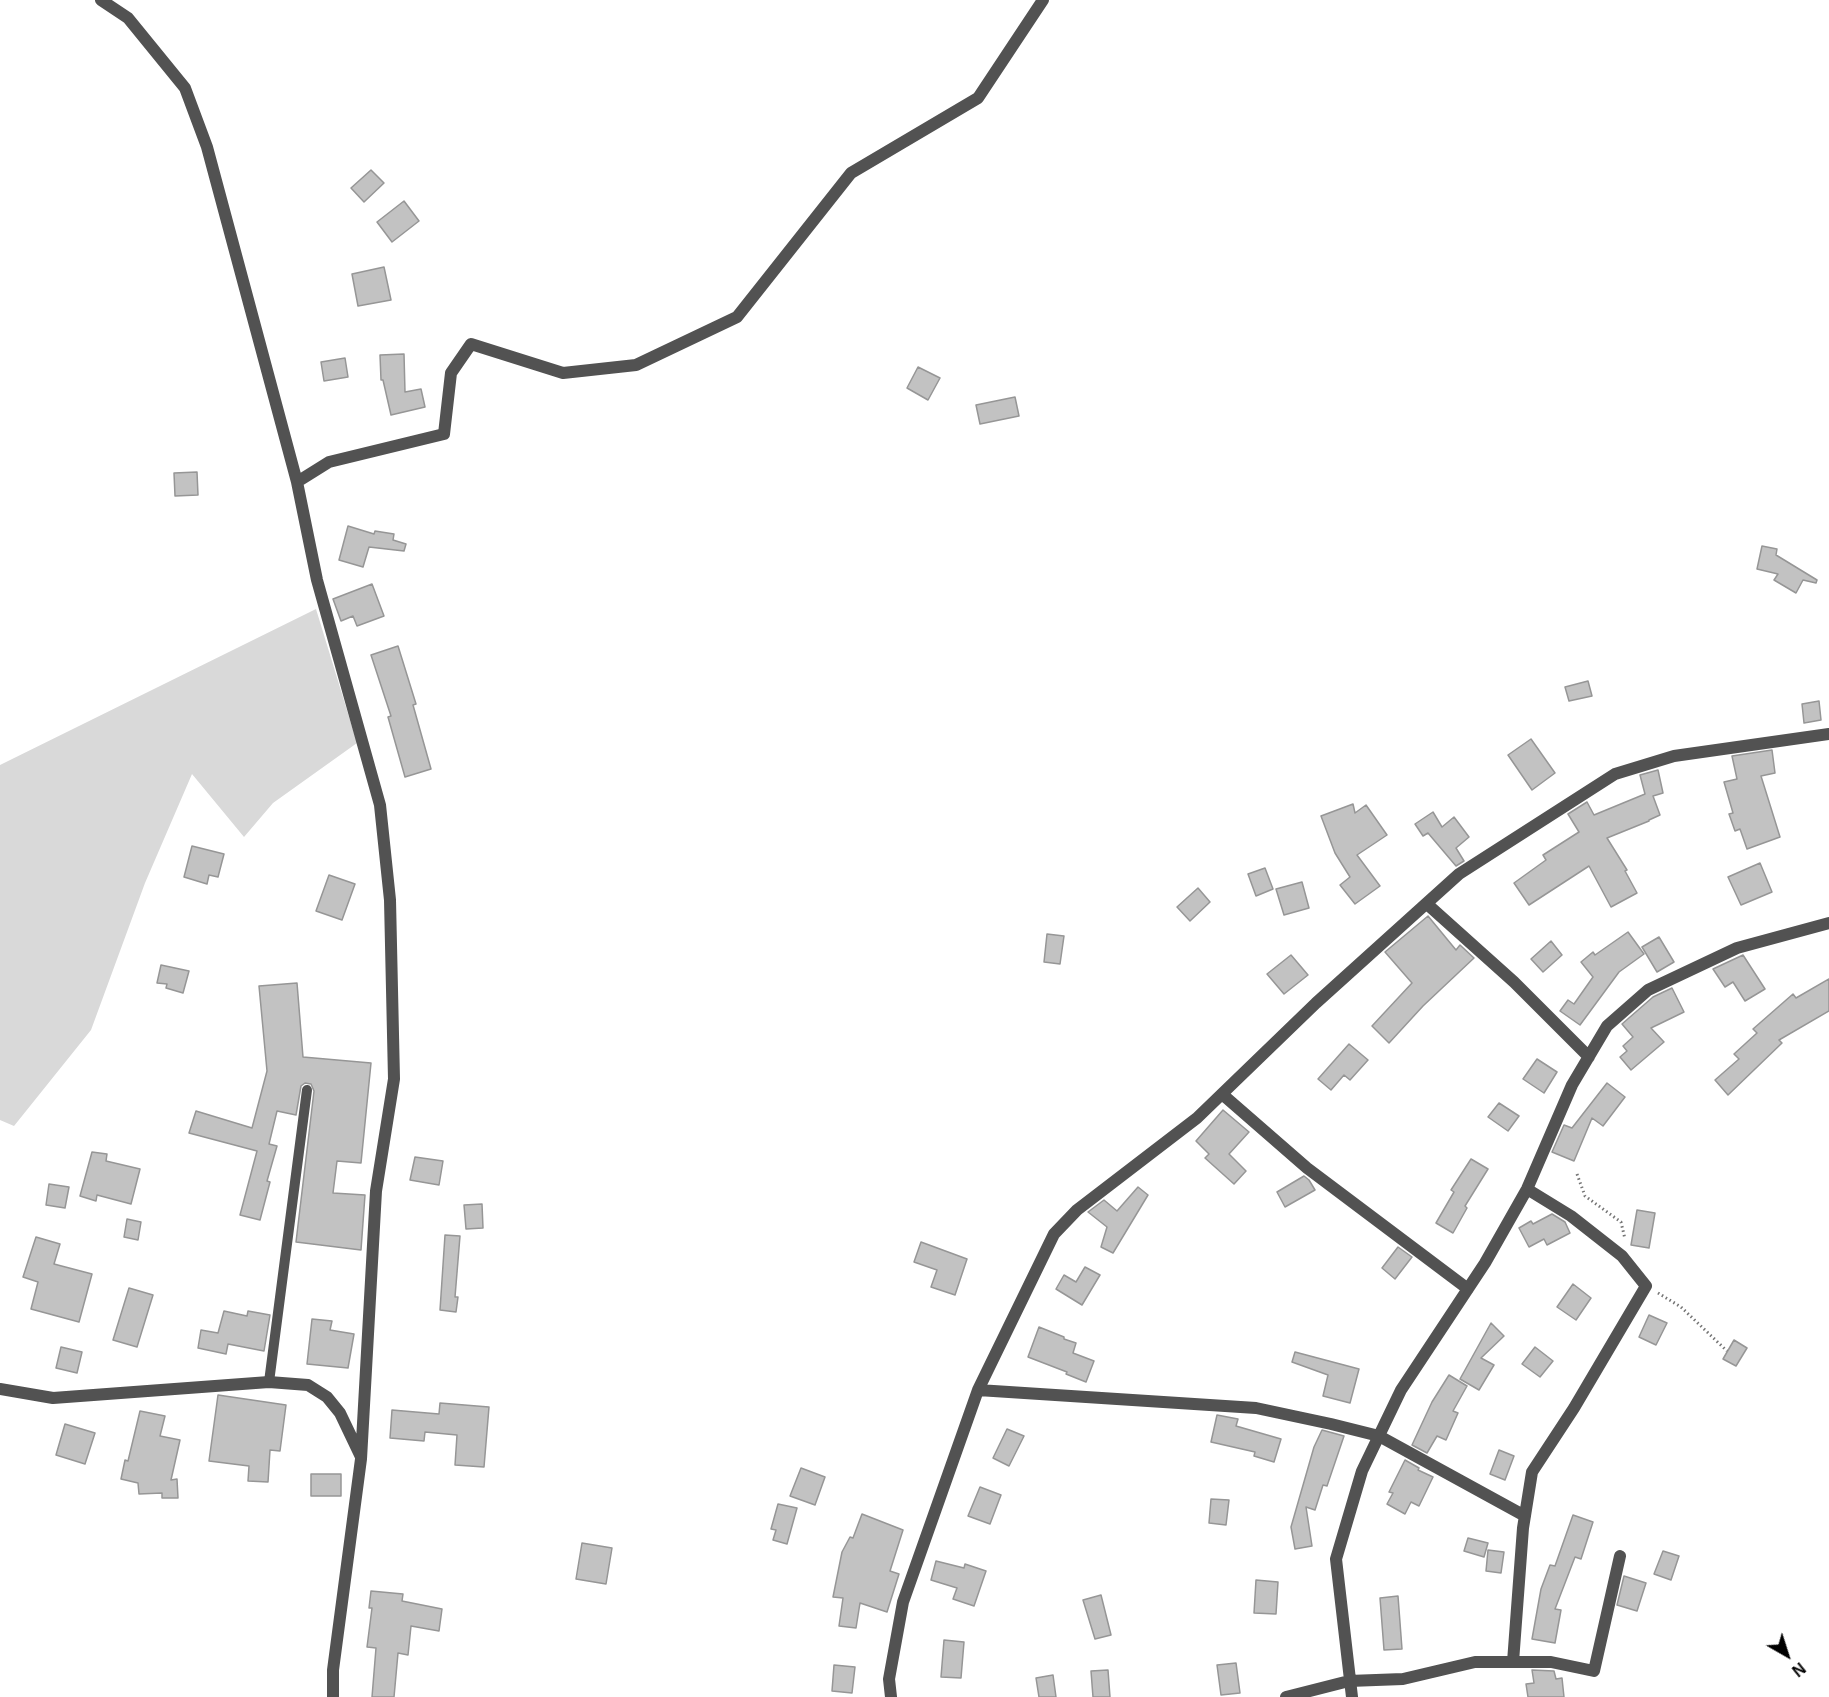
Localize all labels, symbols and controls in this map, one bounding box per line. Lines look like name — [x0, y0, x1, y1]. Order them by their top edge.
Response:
north arrow — [1757, 1625, 1817, 1685]
text: N — [1789, 1659, 1808, 1680]

